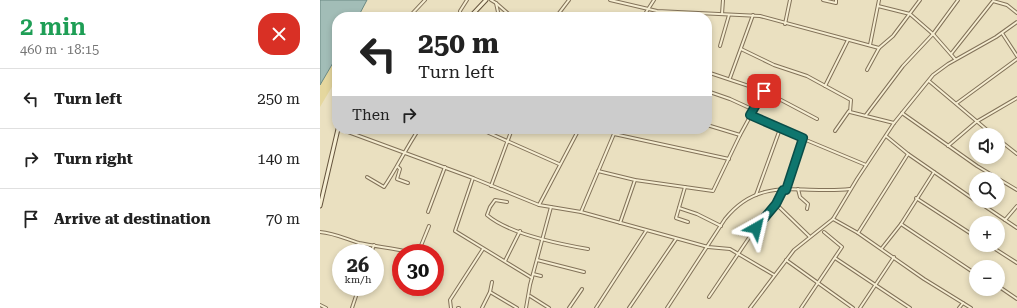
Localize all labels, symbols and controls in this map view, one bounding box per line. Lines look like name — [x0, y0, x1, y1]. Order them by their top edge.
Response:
text: 2 min — [20, 13, 86, 41]
button: close — [258, 13, 300, 55]
text: 250 m — [418, 27, 499, 60]
icon: left — [352, 28, 404, 80]
text: 460 m · 18:15 — [20, 42, 99, 57]
text: Turn left — [418, 61, 494, 82]
pin — [747, 74, 781, 108]
icon: arrive — [753, 80, 775, 102]
icon: left — [20, 88, 42, 110]
text: Turn left — [54, 90, 122, 108]
text: 250 m — [257, 90, 300, 108]
icon: right — [398, 104, 420, 126]
text: Then — [352, 106, 390, 124]
map controls — [969, 128, 1005, 296]
button: sound — [969, 128, 1005, 164]
icon: right — [20, 148, 42, 170]
text: Turn right — [54, 150, 133, 168]
text: 140 m — [257, 150, 300, 168]
button: search — [969, 172, 1005, 208]
position arrow — [735, 207, 777, 249]
icon: arrive — [20, 208, 42, 230]
text: Arrive at destination — [54, 210, 210, 228]
text: 70 m — [266, 210, 300, 228]
button: + — [969, 216, 1005, 252]
speed limit sign: 30 — [392, 244, 444, 296]
text: 26 — [347, 253, 369, 277]
button: − — [969, 260, 1005, 296]
text: km/h — [345, 274, 371, 285]

